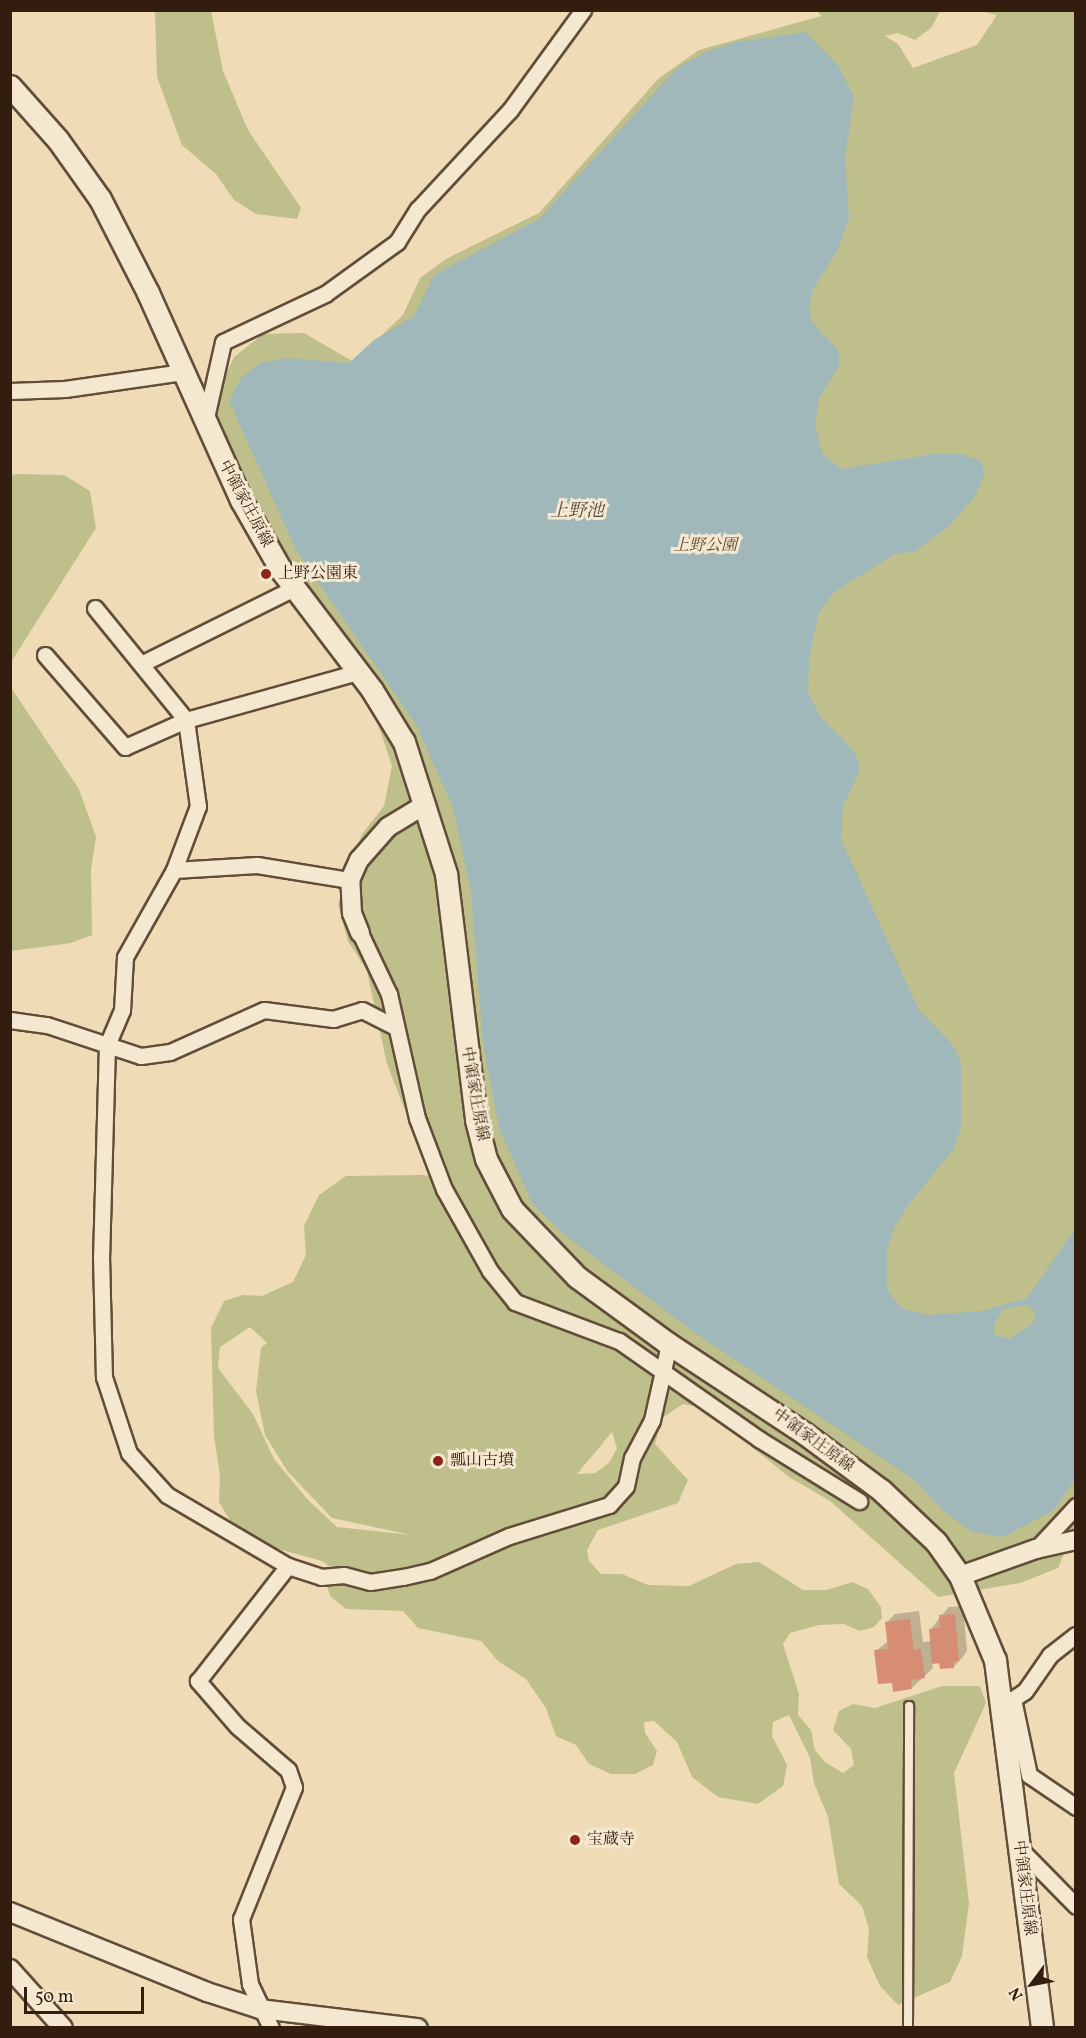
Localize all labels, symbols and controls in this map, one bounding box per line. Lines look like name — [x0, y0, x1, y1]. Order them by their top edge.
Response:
street label: 中領家庄原線 — [214, 457, 276, 551]
water label: 上野池 — [550, 501, 604, 523]
park label: 上野公園 — [673, 536, 737, 556]
place label: 上野公園東 — [278, 564, 358, 584]
marker: 上野公園東 — [259, 567, 273, 581]
street label: 中領家庄原線 — [456, 1045, 492, 1143]
street label: 中領家庄原線 — [769, 1405, 857, 1477]
place label: 瓢山古墳 — [450, 1451, 514, 1471]
marker: 瓢山古墳 — [431, 1454, 445, 1468]
place label: 宝蔵寺 — [587, 1830, 635, 1850]
marker: 宝蔵寺 — [568, 1833, 582, 1847]
street label: 中領家庄原線 — [1009, 1839, 1039, 1937]
north arrow — [1002, 1954, 1062, 2014]
scale bar — [27, 1975, 147, 2013]
text: N — [1004, 1983, 1029, 2004]
text: 50 m — [35, 1985, 74, 2010]

